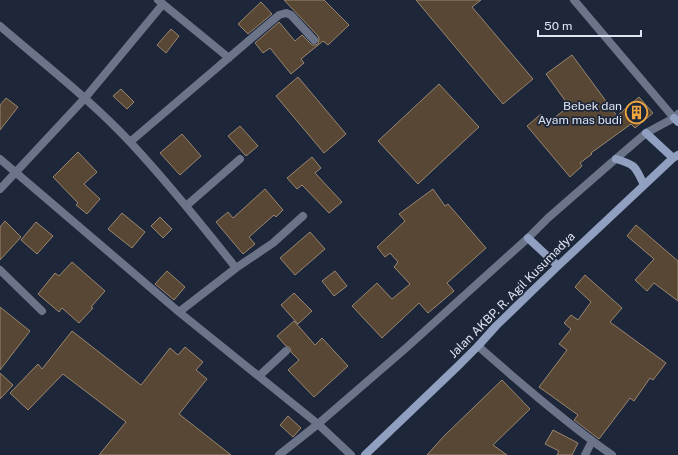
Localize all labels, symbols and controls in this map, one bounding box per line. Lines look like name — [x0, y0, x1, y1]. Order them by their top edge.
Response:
scale bar — [538, 12, 641, 38]
text: 50 m — [544, 19, 572, 33]
place label: Bebek dan Ayam mas budi — [538, 99, 622, 127]
building icon: Bebek dan Ayam mas budi — [624, 100, 650, 126]
street label: Jalan AKBP. R. Agil Kusumadya — [446, 229, 578, 361]

